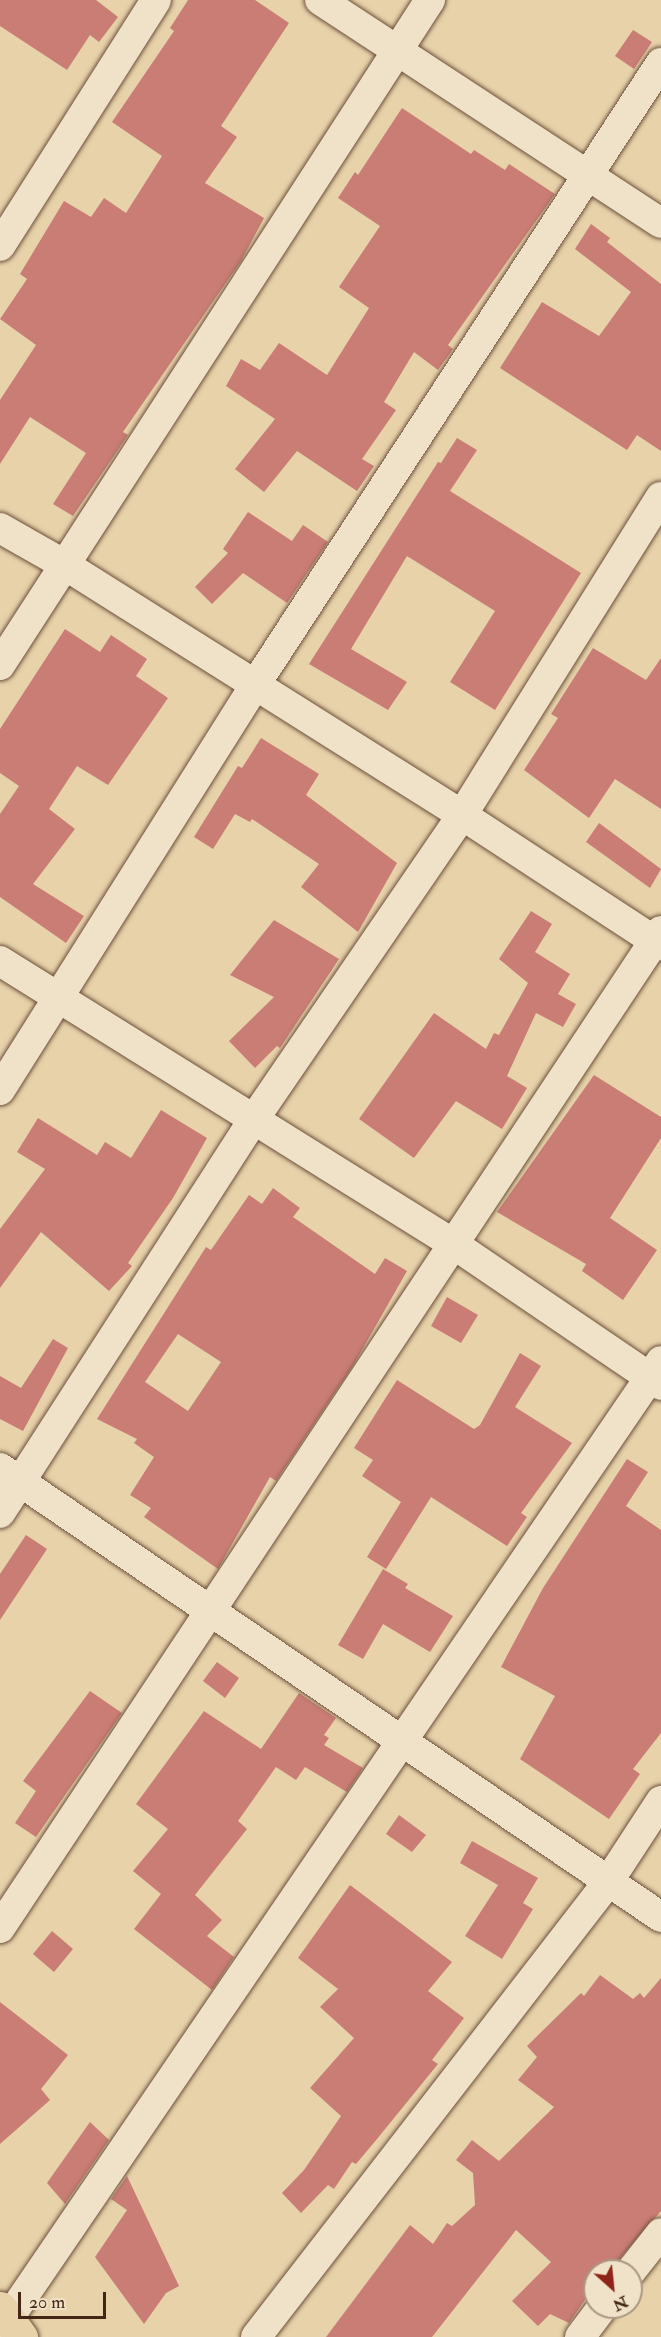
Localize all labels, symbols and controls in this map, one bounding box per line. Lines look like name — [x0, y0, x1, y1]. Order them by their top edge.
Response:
north arrow — [583, 2259, 643, 2319]
scale bar — [21, 2280, 110, 2318]
text: 20 m — [29, 2291, 65, 2314]
text: N — [609, 2291, 631, 2315]

